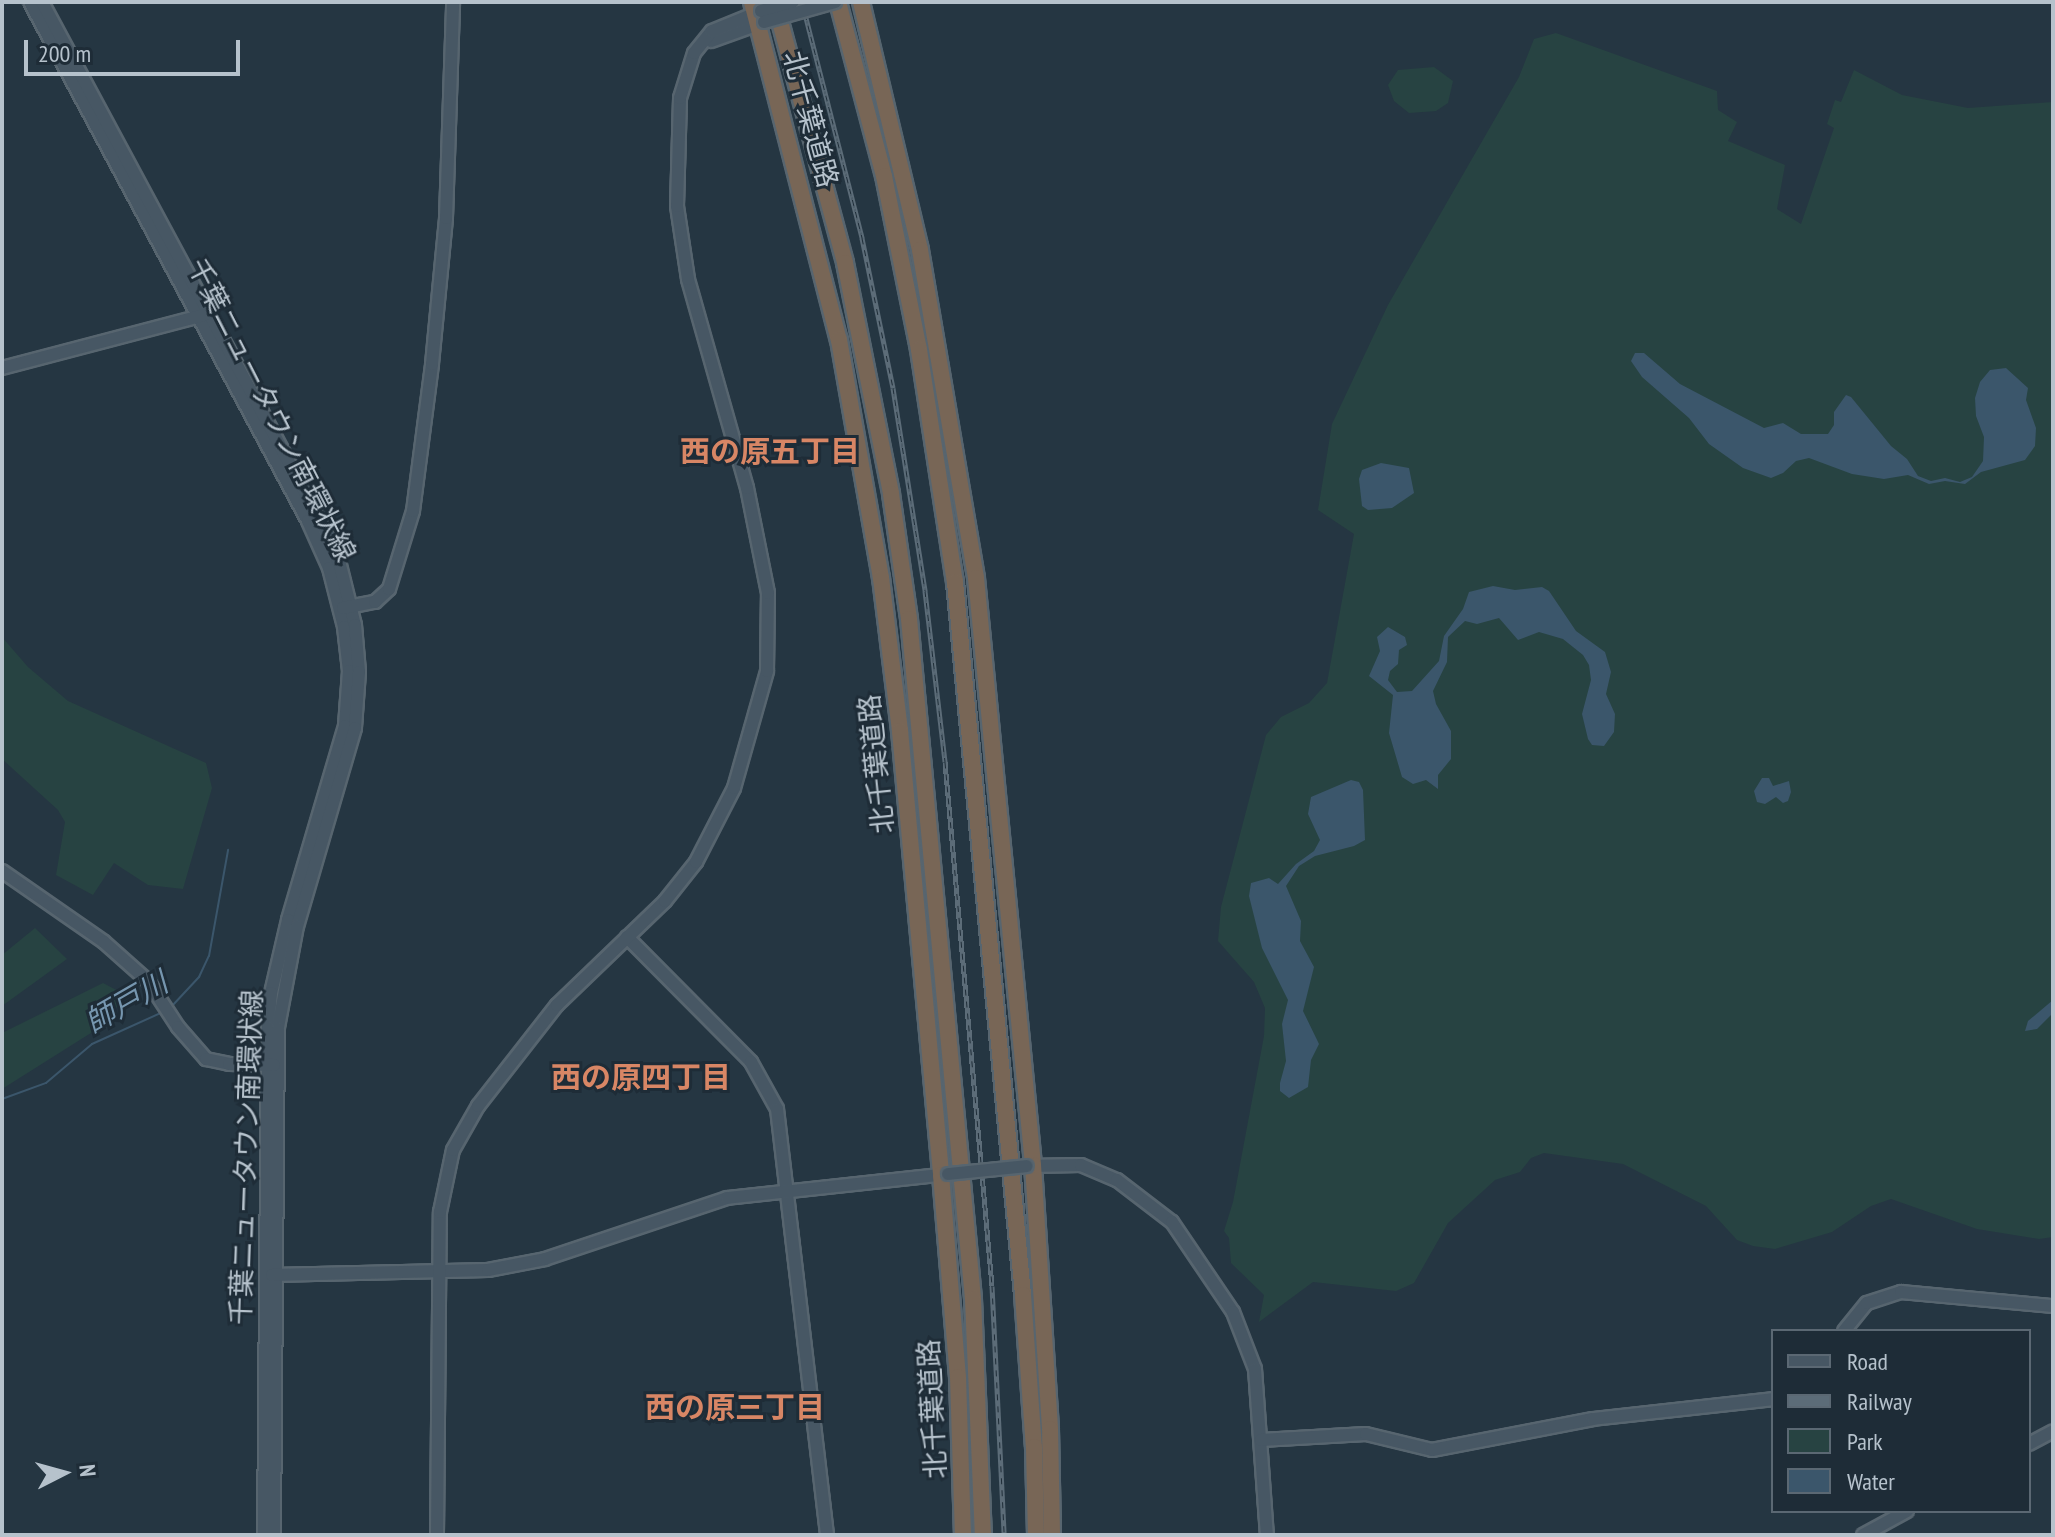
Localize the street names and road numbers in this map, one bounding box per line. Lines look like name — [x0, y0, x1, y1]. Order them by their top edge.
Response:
street label: 北千葉道路 — [777, 47, 845, 191]
street label: 千葉ニュータウン南環状線 — [181, 253, 363, 567]
street label: 北千葉道路 — [852, 693, 900, 835]
street label: 千葉ニュータウン南環状線 — [223, 989, 269, 1325]
street label: 北千葉道路 — [912, 1338, 952, 1480]

